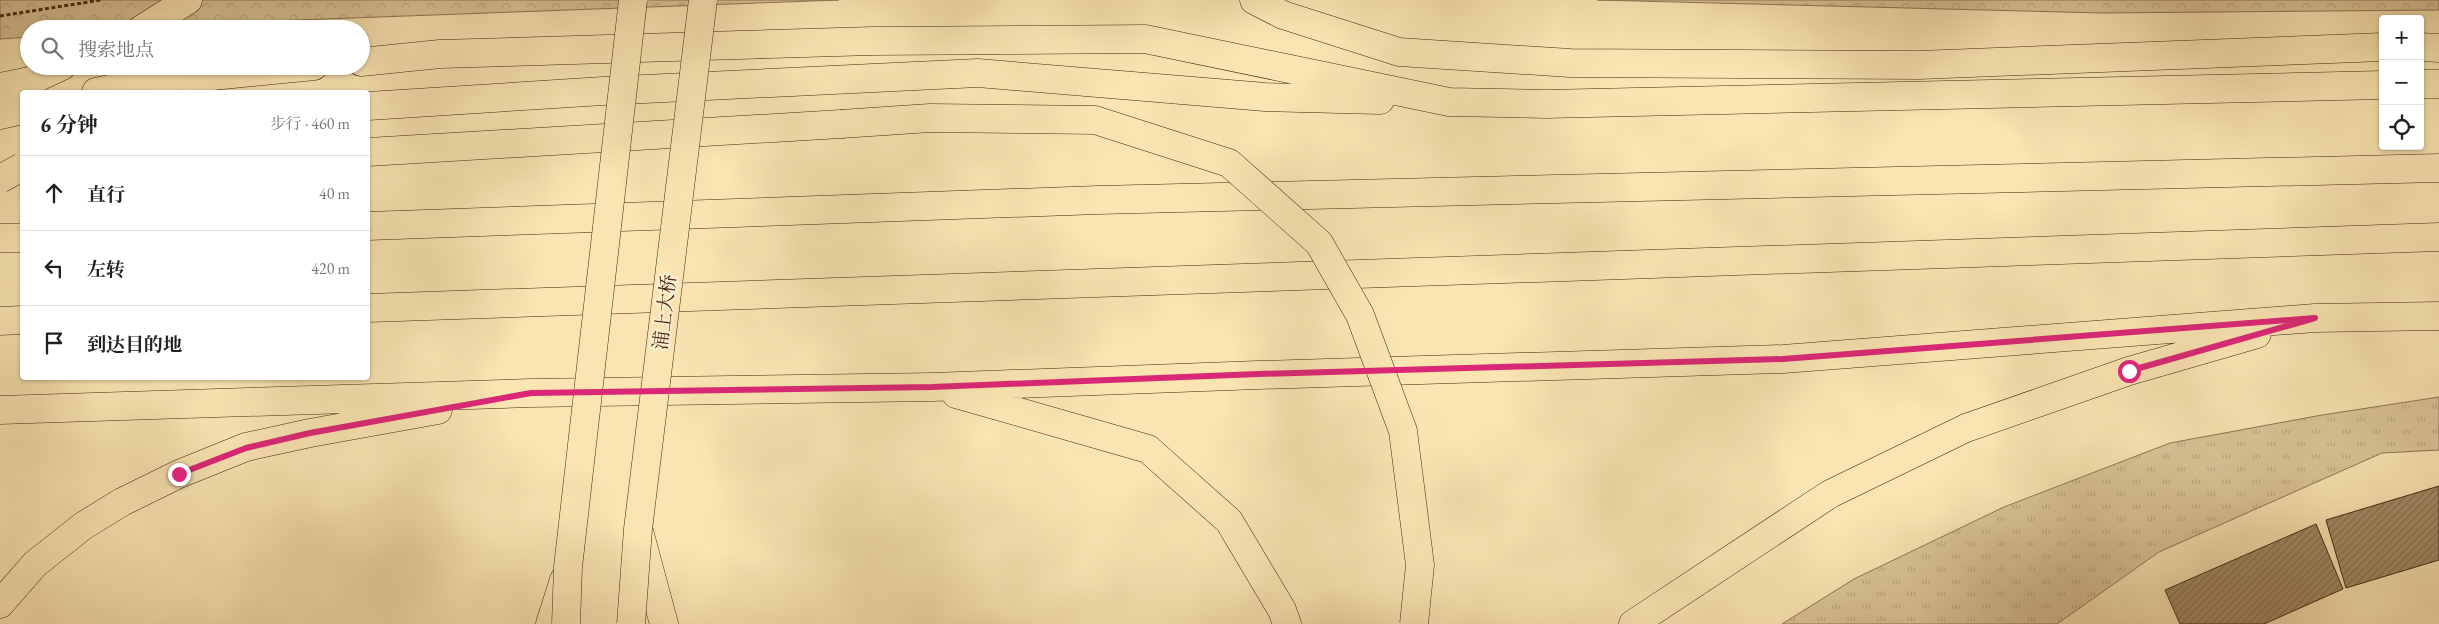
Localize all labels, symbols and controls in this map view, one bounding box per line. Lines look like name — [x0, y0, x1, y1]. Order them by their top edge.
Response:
map controls — [2379, 15, 2424, 150]
button: + — [2379, 15, 2424, 60]
search box — [20, 20, 370, 75]
icon: search — [38, 34, 66, 62]
text: 搜索地点 — [78, 37, 154, 62]
button: − — [2379, 60, 2424, 105]
button: locate — [2379, 105, 2424, 150]
text: 6 分钟 — [40, 111, 98, 138]
text: 步行 · 460 m — [270, 113, 350, 134]
icon: ahead — [40, 179, 68, 207]
text: 直行 — [87, 182, 125, 207]
text: 40 m — [319, 183, 350, 204]
icon: left — [40, 254, 68, 282]
text: 左转 — [87, 257, 125, 282]
text: 420 m — [311, 258, 350, 279]
street label: 浦上大桥 — [647, 273, 682, 351]
icon: arrive — [40, 329, 68, 357]
text: 到达目的地 — [87, 332, 182, 357]
route start — [2118, 360, 2141, 383]
route end — [168, 463, 191, 486]

